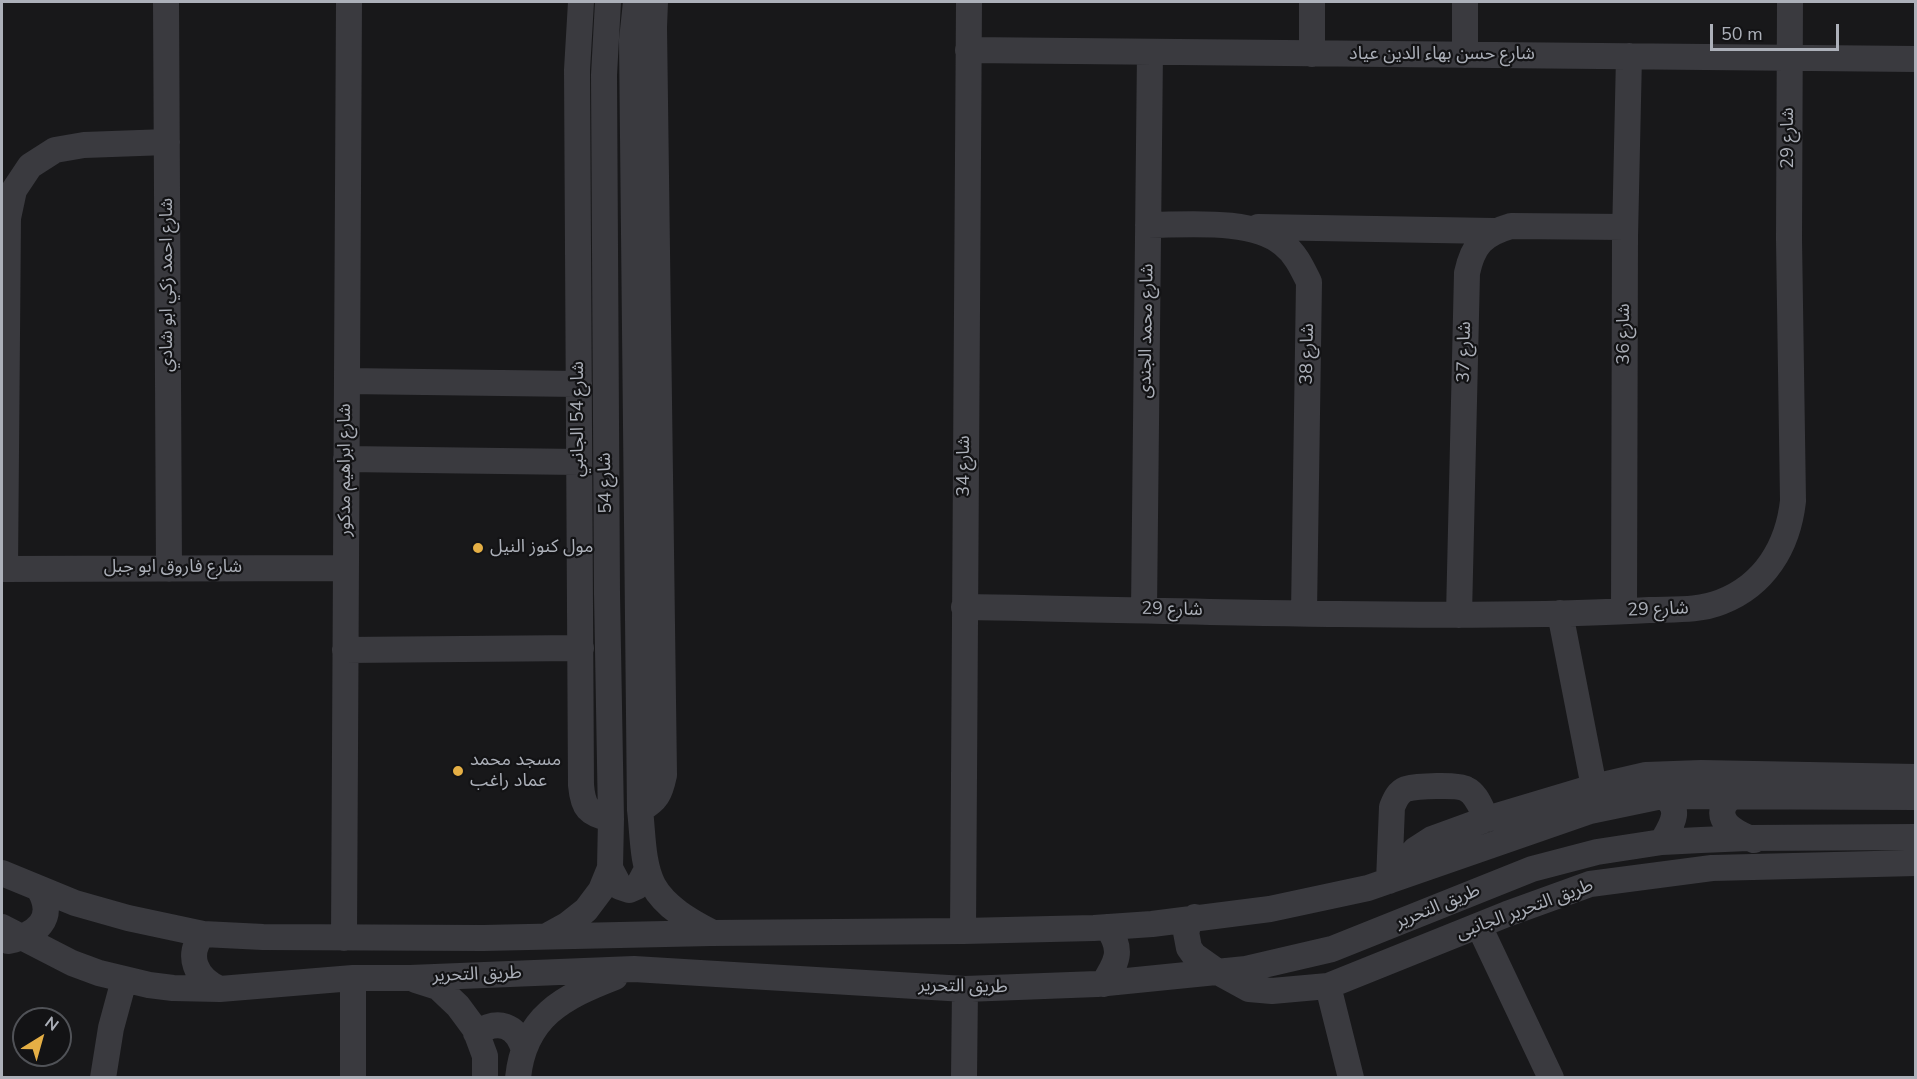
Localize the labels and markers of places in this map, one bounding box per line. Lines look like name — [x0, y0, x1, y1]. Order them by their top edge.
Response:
place label: مول كنوز النيل — [490, 537, 593, 559]
marker: مول كنوز النيل — [471, 541, 485, 555]
place label: مسجد محمد عماد راغب — [470, 750, 561, 792]
marker: مسجد محمد عماد راغب — [451, 764, 465, 778]

